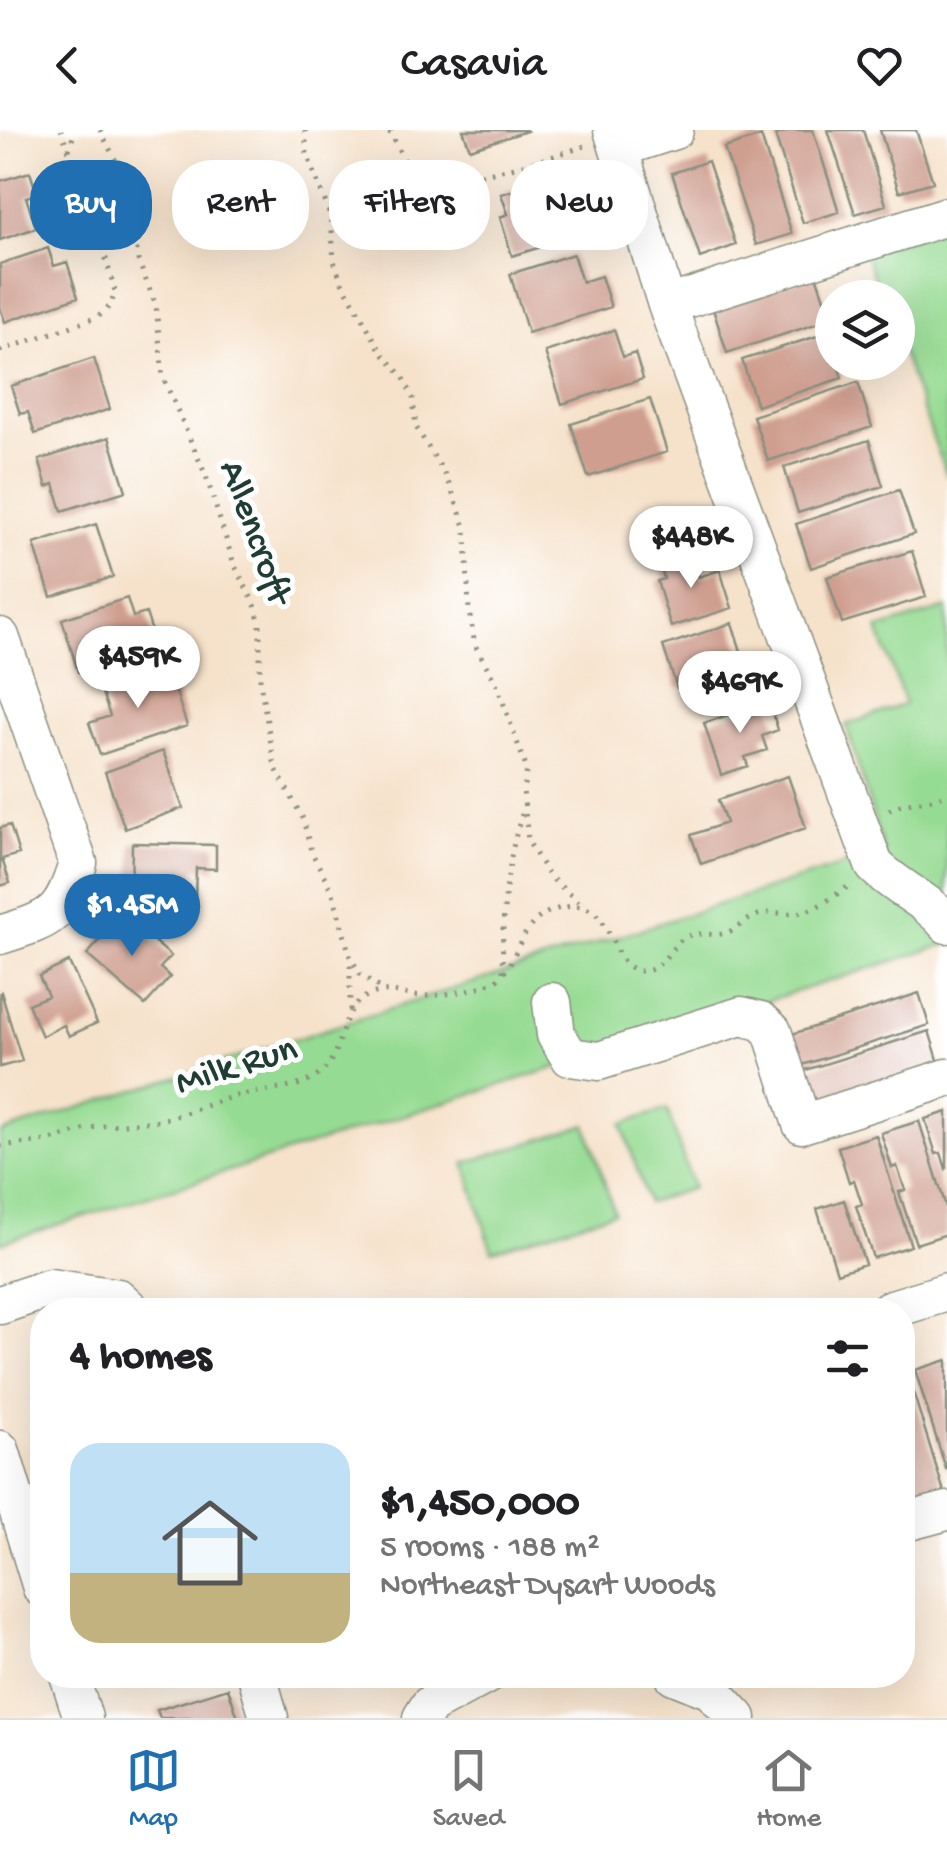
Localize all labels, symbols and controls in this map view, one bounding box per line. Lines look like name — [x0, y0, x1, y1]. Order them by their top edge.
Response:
icon: back — [40, 38, 95, 93]
icon: heart — [852, 38, 907, 93]
text: Casavia — [401, 39, 546, 92]
chip: Buy — [30, 160, 152, 250]
chip: Rent — [172, 160, 309, 250]
chip: Filters — [329, 160, 490, 250]
chip: New — [510, 160, 648, 250]
map controls — [815, 280, 915, 380]
button: layers — [815, 280, 915, 380]
street label: Allencroft — [207, 455, 301, 614]
pin: $448K — [621, 506, 761, 591]
text: $448K — [651, 519, 731, 557]
pin: $459K — [68, 626, 208, 711]
text: $459K — [98, 639, 178, 677]
pin: $469K — [670, 651, 810, 736]
text: $469K — [700, 664, 780, 702]
pin: $1.45M — [51, 874, 213, 959]
text: $1.45M — [86, 887, 178, 925]
street label: Milk Run — [171, 1029, 303, 1107]
icon: filters — [820, 1331, 875, 1386]
text: 4 homes — [70, 1334, 211, 1383]
text: $1,450,000 — [380, 1481, 580, 1530]
icon: home — [150, 1483, 270, 1603]
text: 5 rooms · 188 m² — [380, 1530, 600, 1568]
text: Northeast Dysart Woods — [380, 1568, 715, 1606]
tab: Map — [126, 1743, 181, 1836]
tab: Saved — [433, 1743, 504, 1836]
tab: Home — [756, 1743, 821, 1836]

